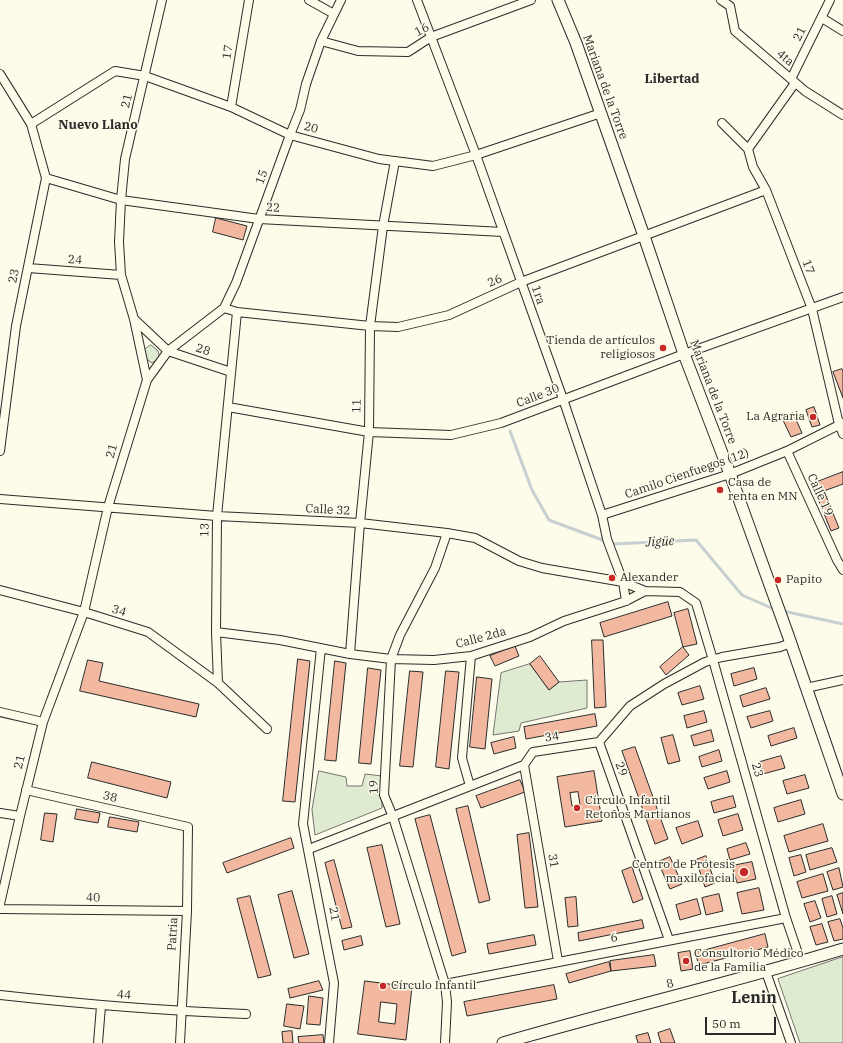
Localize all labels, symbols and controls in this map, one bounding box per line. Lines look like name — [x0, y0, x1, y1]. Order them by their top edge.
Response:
street label: 16 — [412, 20, 432, 40]
street label: 21 — [790, 24, 810, 44]
street label: Mariana de la Torre — [579, 33, 631, 141]
street label: 17 — [220, 44, 236, 60]
street label: 4ta — [773, 47, 797, 69]
district label: Libertad — [644, 71, 700, 87]
street label: 21 — [118, 92, 136, 110]
district label: Nuevo Llano — [58, 117, 138, 133]
street label: 20 — [302, 119, 320, 137]
street label: 15 — [253, 168, 271, 186]
street label: 22 — [265, 200, 281, 216]
street label: 24 — [67, 252, 83, 268]
street label: 17 — [799, 258, 817, 276]
street label: 23 — [5, 267, 23, 285]
street label: 26 — [485, 271, 505, 291]
street label: 1ra — [528, 284, 548, 306]
place label: Tienda de artículos religiosos — [546, 334, 655, 362]
street label: Mariana de la Torre — [687, 338, 739, 446]
street label: 28 — [194, 341, 212, 359]
marker: Tienda de artículos religiosos — [658, 343, 668, 353]
street label: Calle 30 — [514, 381, 562, 411]
street label: 11 — [350, 399, 364, 413]
place label: La Agraria — [746, 410, 805, 424]
marker: La Agraria — [808, 412, 818, 422]
street label: 21 — [103, 442, 121, 460]
street label: Camilo Cienfuegos (12) — [623, 446, 751, 502]
street label: Calle 19 — [804, 472, 836, 518]
place label: Casa de renta en MN — [728, 476, 798, 504]
marker: Casa de renta en MN — [715, 485, 725, 495]
street label: Calle 32 — [305, 502, 351, 518]
street label: 13 — [198, 523, 212, 537]
water label: Jigüe — [645, 533, 675, 551]
place label: Alexander — [620, 571, 678, 585]
marker: Alexander — [607, 573, 617, 583]
place label: Papito — [786, 573, 822, 587]
marker: Papito — [773, 575, 783, 585]
street label: 34 — [110, 602, 128, 620]
street label: Calle 2da — [454, 624, 508, 652]
street label: 34 — [544, 729, 560, 745]
street label: 21 — [11, 753, 29, 771]
street label: 29 — [612, 760, 630, 778]
street label: 23 — [748, 761, 766, 779]
street label: 19 — [367, 780, 381, 794]
street label: 38 — [101, 788, 119, 806]
place label: Círculo Infantil Retoños Martianos — [585, 794, 691, 822]
marker: Círculo Infantil Retoños Martianos — [572, 803, 582, 813]
street label: 31 — [545, 853, 561, 869]
place label: Centro de Prótesis maxilofacial — [632, 858, 735, 886]
marker: Centro de Prótesis maxilofacial — [738, 866, 750, 878]
street label: 40 — [86, 891, 100, 905]
street label: 21 — [326, 906, 342, 922]
street label: Patria — [165, 917, 181, 951]
street label: 6 — [609, 930, 619, 946]
place label: Consultorio Médico de la Familia — [694, 947, 804, 975]
marker: Consultorio Médico de la Familia — [681, 956, 691, 966]
street label: 8 — [665, 976, 675, 992]
place label: Círculo Infantil — [391, 979, 476, 993]
marker: Círculo Infantil — [378, 981, 388, 991]
street label: 44 — [116, 987, 132, 1003]
district label: Lenin — [731, 988, 777, 1008]
scale bar — [707, 1009, 778, 1035]
text: 50 m — [712, 1016, 741, 1031]

